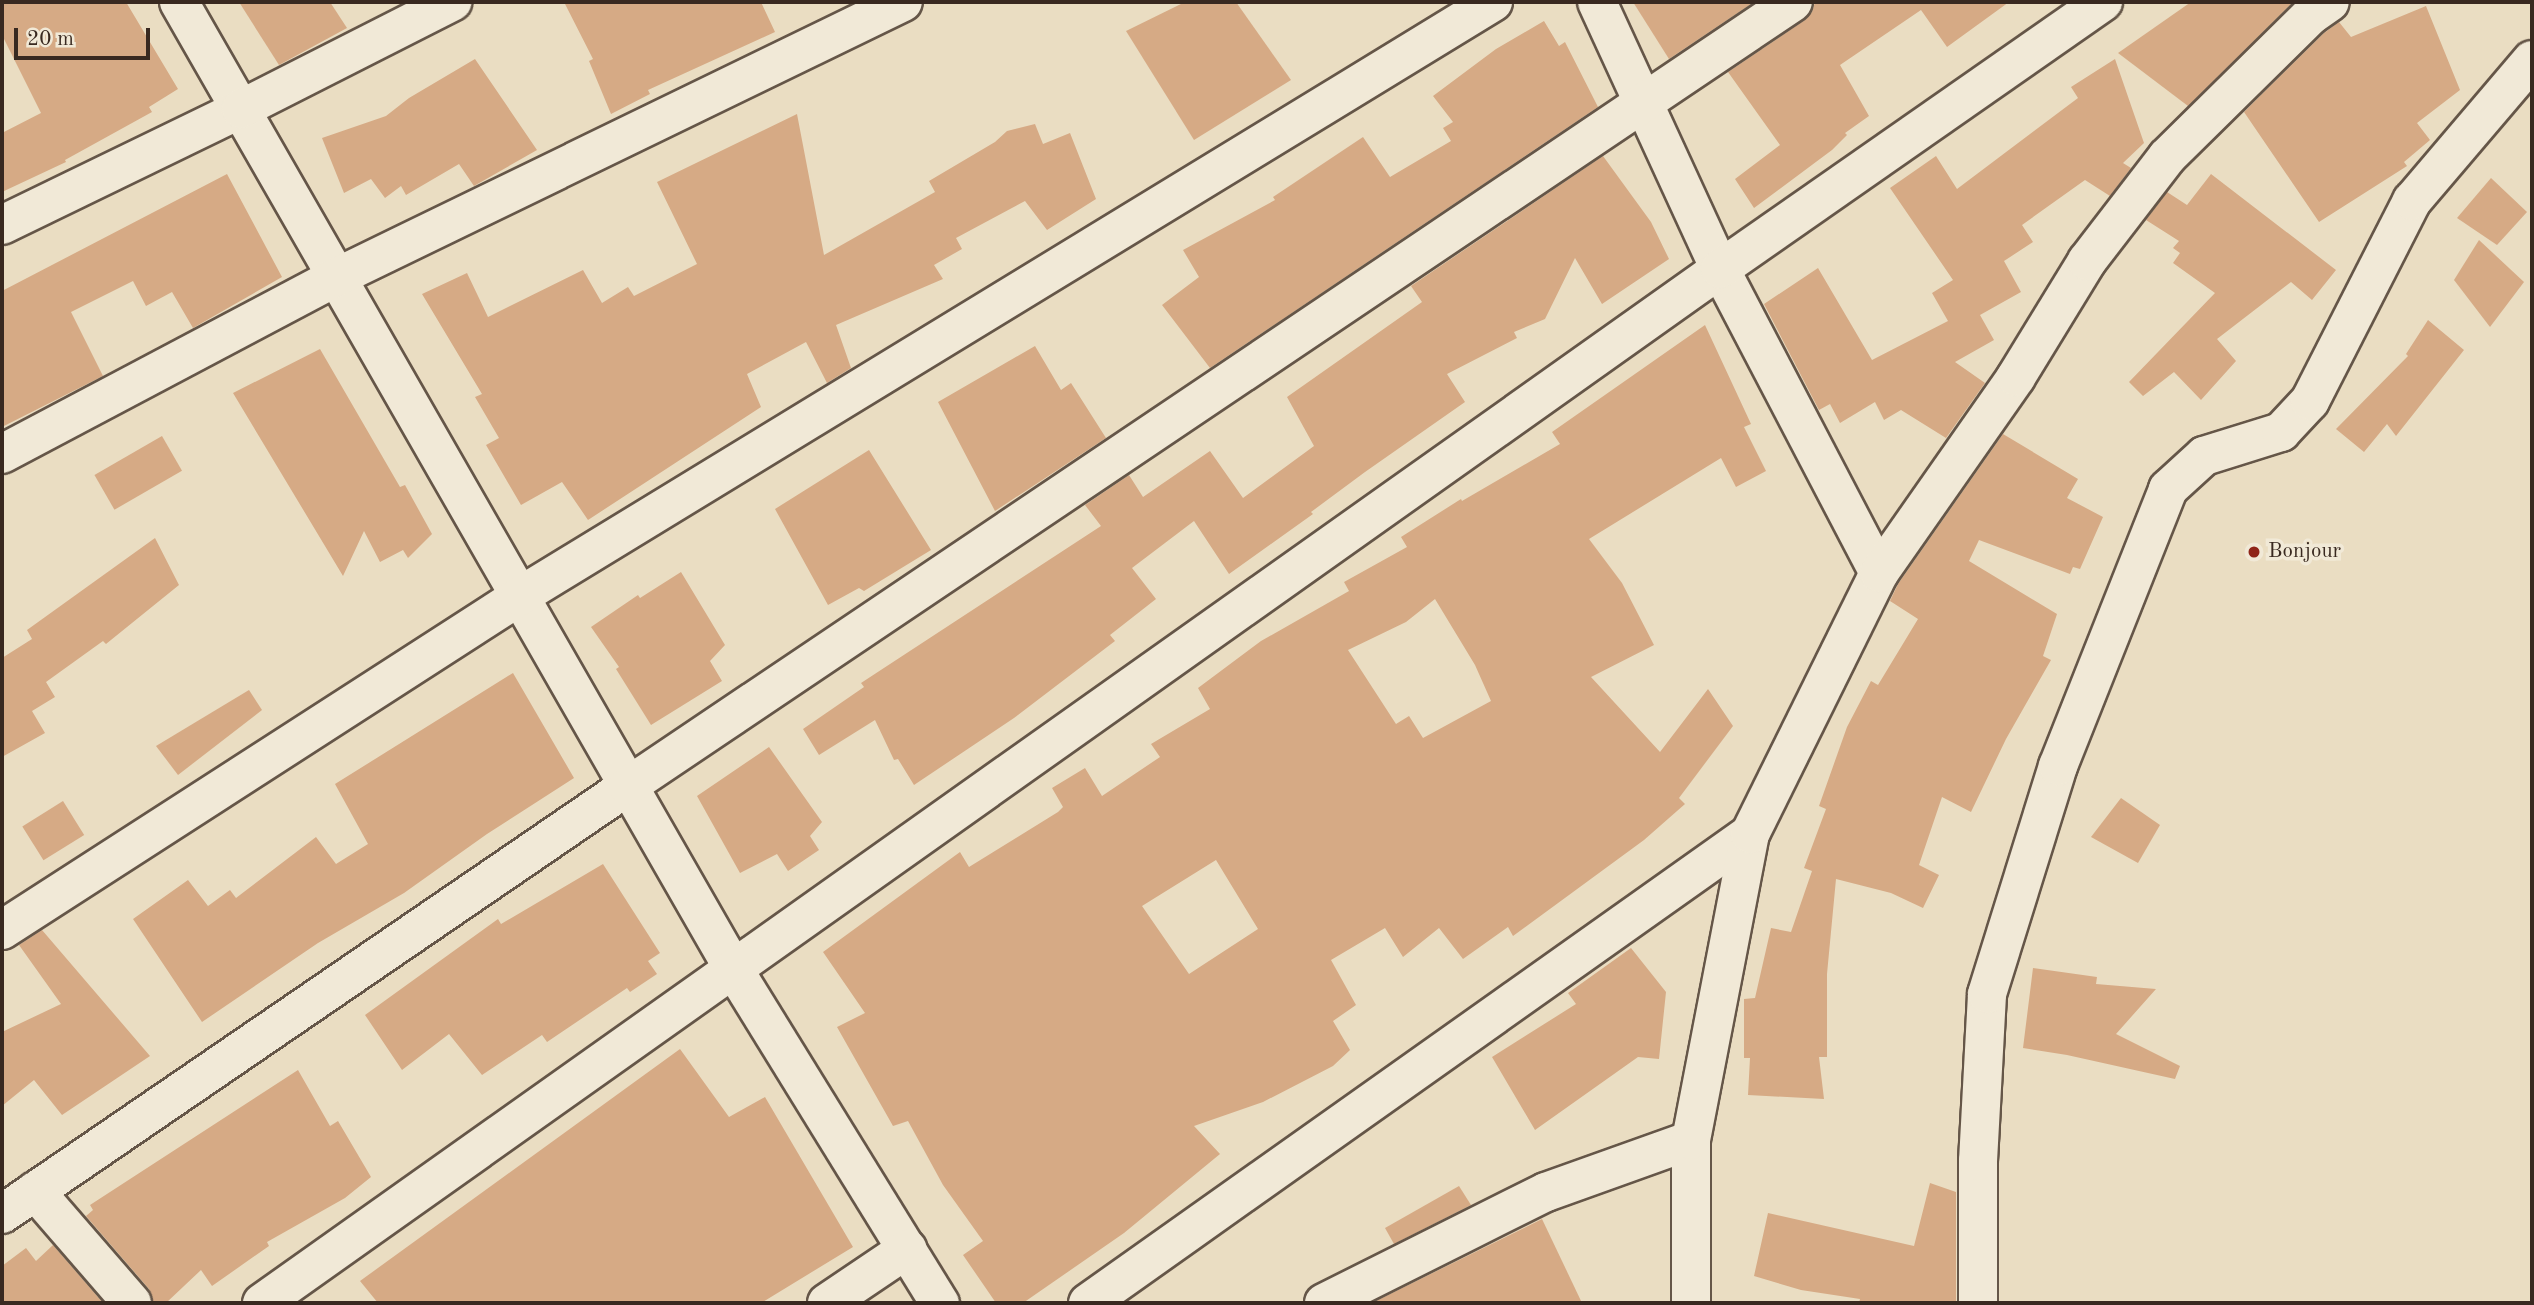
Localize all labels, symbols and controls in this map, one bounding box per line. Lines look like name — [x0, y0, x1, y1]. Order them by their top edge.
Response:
scale bar — [18, 14, 154, 58]
text: 20 m — [27, 29, 74, 50]
place label: Bonjour — [2268, 539, 2341, 565]
marker: Bonjour — [2246, 544, 2262, 560]

